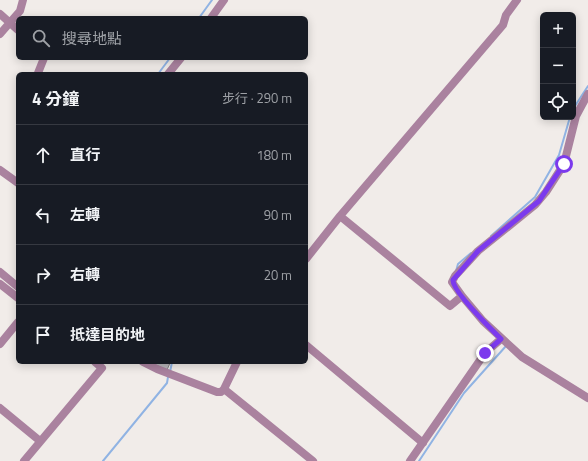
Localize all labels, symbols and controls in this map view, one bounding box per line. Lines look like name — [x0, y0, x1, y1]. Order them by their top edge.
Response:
map controls — [540, 12, 576, 120]
button: + — [540, 12, 576, 48]
search box — [16, 16, 308, 60]
icon: search — [30, 27, 52, 49]
text: 搜尋地點 — [62, 27, 122, 50]
button: − — [540, 48, 576, 84]
button: locate — [540, 84, 576, 120]
text: 4 分鐘 — [32, 86, 79, 112]
text: 步行 · 290 m — [222, 88, 292, 108]
text: 直行 — [70, 143, 100, 166]
icon: ahead — [32, 144, 54, 166]
text: 180 m — [256, 145, 292, 165]
route start — [555, 155, 573, 173]
text: 左轉 — [70, 203, 100, 226]
icon: left — [32, 204, 54, 226]
text: 90 m — [264, 205, 292, 225]
text: 右轉 — [70, 263, 100, 286]
icon: right — [32, 264, 54, 286]
text: 20 m — [264, 265, 292, 285]
text: 抵達目的地 — [70, 323, 145, 346]
icon: arrive — [32, 324, 54, 346]
route end — [476, 344, 494, 362]

